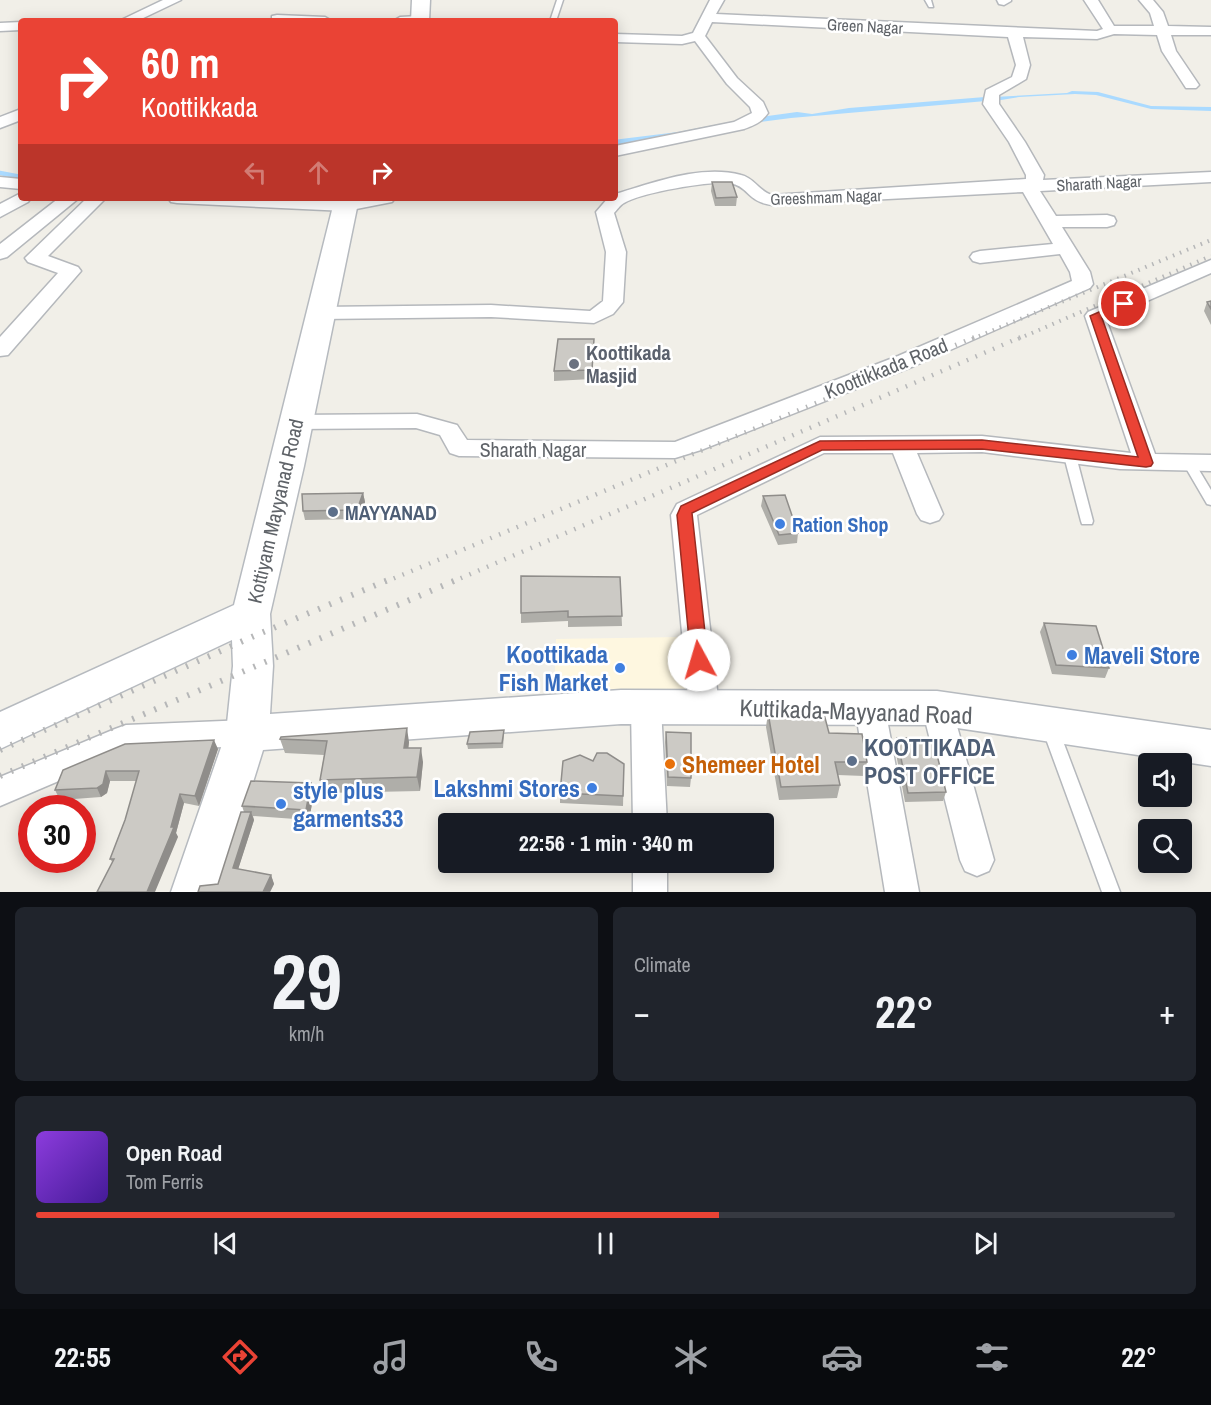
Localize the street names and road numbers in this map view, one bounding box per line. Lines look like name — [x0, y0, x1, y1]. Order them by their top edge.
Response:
street label: Green Nagar — [827, 13, 904, 39]
street label: Sharath Nagar — [1056, 170, 1143, 196]
street label: Greeshmam Nagar — [770, 184, 883, 210]
street label: Koottikkada Road — [820, 331, 952, 405]
street label: Kottiyam Mayyanad Road — [241, 416, 309, 606]
street label: Sharath Nagar — [480, 436, 587, 463]
street label: Kuttikada-Mayyanad Road — [739, 691, 973, 731]

